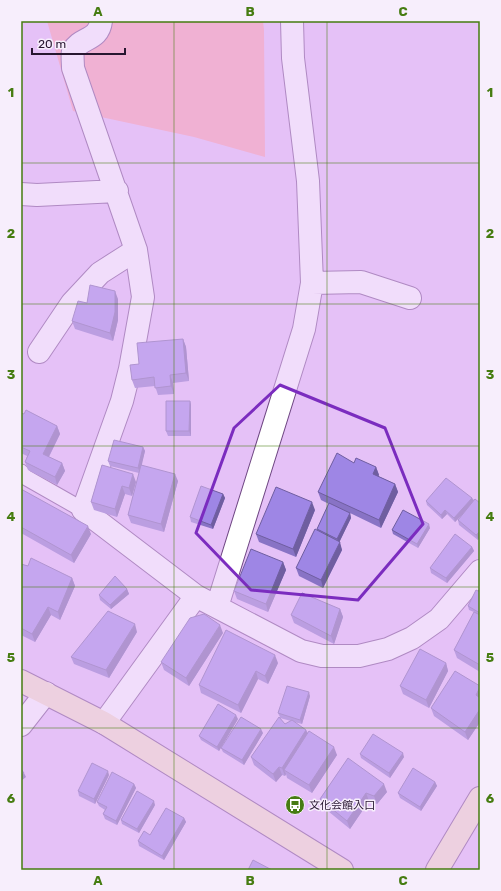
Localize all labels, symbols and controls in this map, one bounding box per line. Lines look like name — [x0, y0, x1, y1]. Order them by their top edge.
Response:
text: A — [93, 4, 103, 19]
text: B — [245, 4, 255, 19]
text: C — [398, 4, 408, 19]
scale bar — [32, 30, 125, 56]
text: 20 m — [38, 37, 66, 51]
text: 1 — [8, 85, 14, 100]
text: 1 — [487, 85, 493, 100]
text: 2 — [7, 226, 15, 241]
text: 2 — [486, 226, 494, 241]
text: 3 — [7, 367, 16, 382]
text: 3 — [486, 367, 495, 382]
text: 4 — [7, 509, 16, 524]
text: 4 — [486, 509, 495, 524]
text: 5 — [7, 650, 15, 665]
text: 5 — [486, 650, 494, 665]
text: 6 — [7, 791, 16, 806]
text: 6 — [486, 791, 495, 806]
bus stop icon: 文化会館入口 — [284, 794, 306, 816]
place label: 文化会館入口 — [309, 799, 375, 812]
text: A — [93, 873, 103, 888]
text: B — [245, 873, 255, 888]
text: C — [398, 873, 408, 888]

